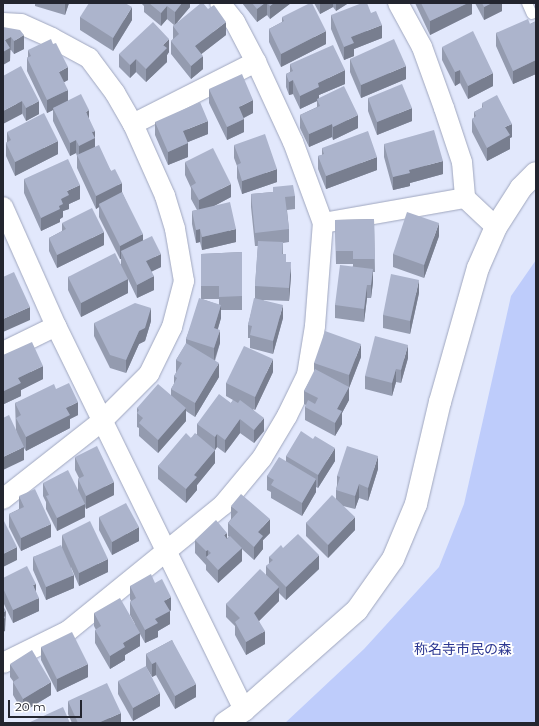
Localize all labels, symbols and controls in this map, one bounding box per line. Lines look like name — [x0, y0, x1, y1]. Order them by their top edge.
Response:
park label: 称名寺市民の森 — [414, 641, 512, 657]
scale bar — [10, 692, 84, 718]
text: 20 m — [15, 699, 46, 714]

